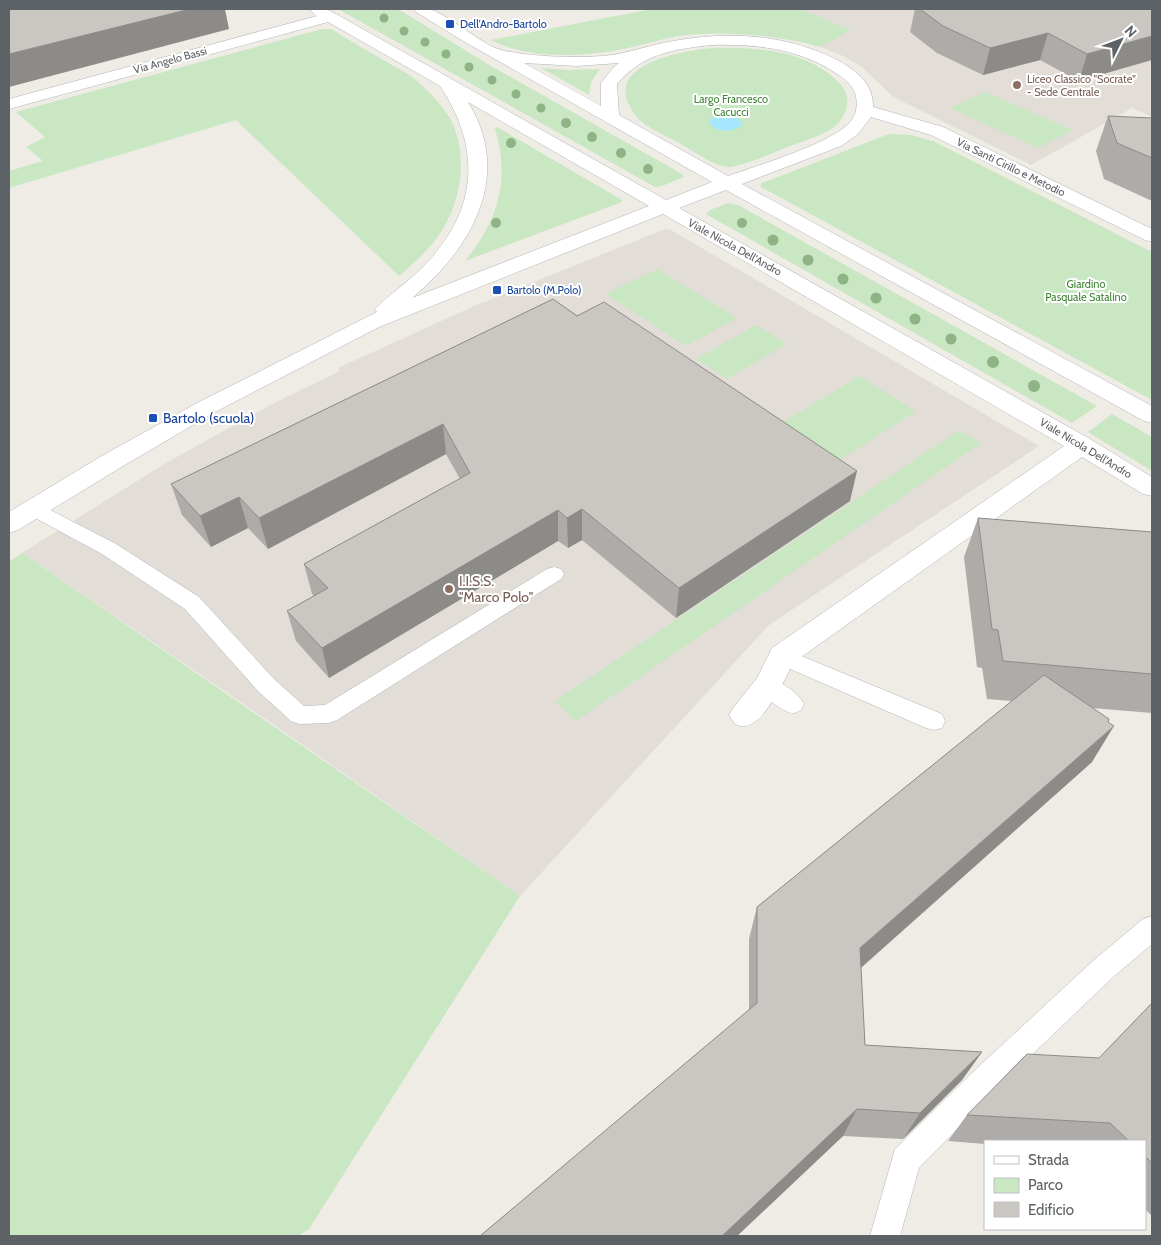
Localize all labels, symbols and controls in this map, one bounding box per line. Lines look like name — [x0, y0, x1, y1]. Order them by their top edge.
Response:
north arrow — [1096, 15, 1146, 65]
place label: Dell'Andro-Bartolo — [460, 17, 547, 31]
marker: Dell'Andro-Bartolo — [444, 18, 456, 30]
text: N — [1121, 22, 1141, 41]
street label: Via Angelo Bassi — [132, 43, 208, 77]
place label: Liceo Classico "Socrate" - Sede Centrale — [1027, 72, 1136, 99]
marker: Liceo Classico "Socrate" - Sede Centrale — [1011, 79, 1023, 91]
park label: Largo Francesco Cacucci — [694, 92, 768, 119]
street label: Via Santi Cirillo e Metodio — [954, 135, 1068, 199]
street label: Viale Nicola Dell'Andro — [686, 215, 784, 279]
park label: Giardino Pasquale Satalino — [1045, 277, 1127, 304]
place label: Bartolo (M.Polo) — [507, 283, 581, 297]
marker: Bartolo (M.Polo) — [491, 284, 503, 296]
place label: Bartolo (scuola) — [163, 409, 254, 427]
marker: Bartolo (scuola) — [147, 412, 159, 424]
street label: Viale Nicola Dell'Andro — [1037, 415, 1135, 481]
place label: I.I.S.S. "Marco Polo" — [459, 572, 533, 606]
marker: I.I.S.S. "Marco Polo" — [443, 583, 455, 595]
legend — [984, 1140, 1146, 1230]
text: Strada — [1028, 1151, 1070, 1169]
text: Parco — [1028, 1176, 1063, 1194]
text: Edificio — [1028, 1201, 1074, 1219]

